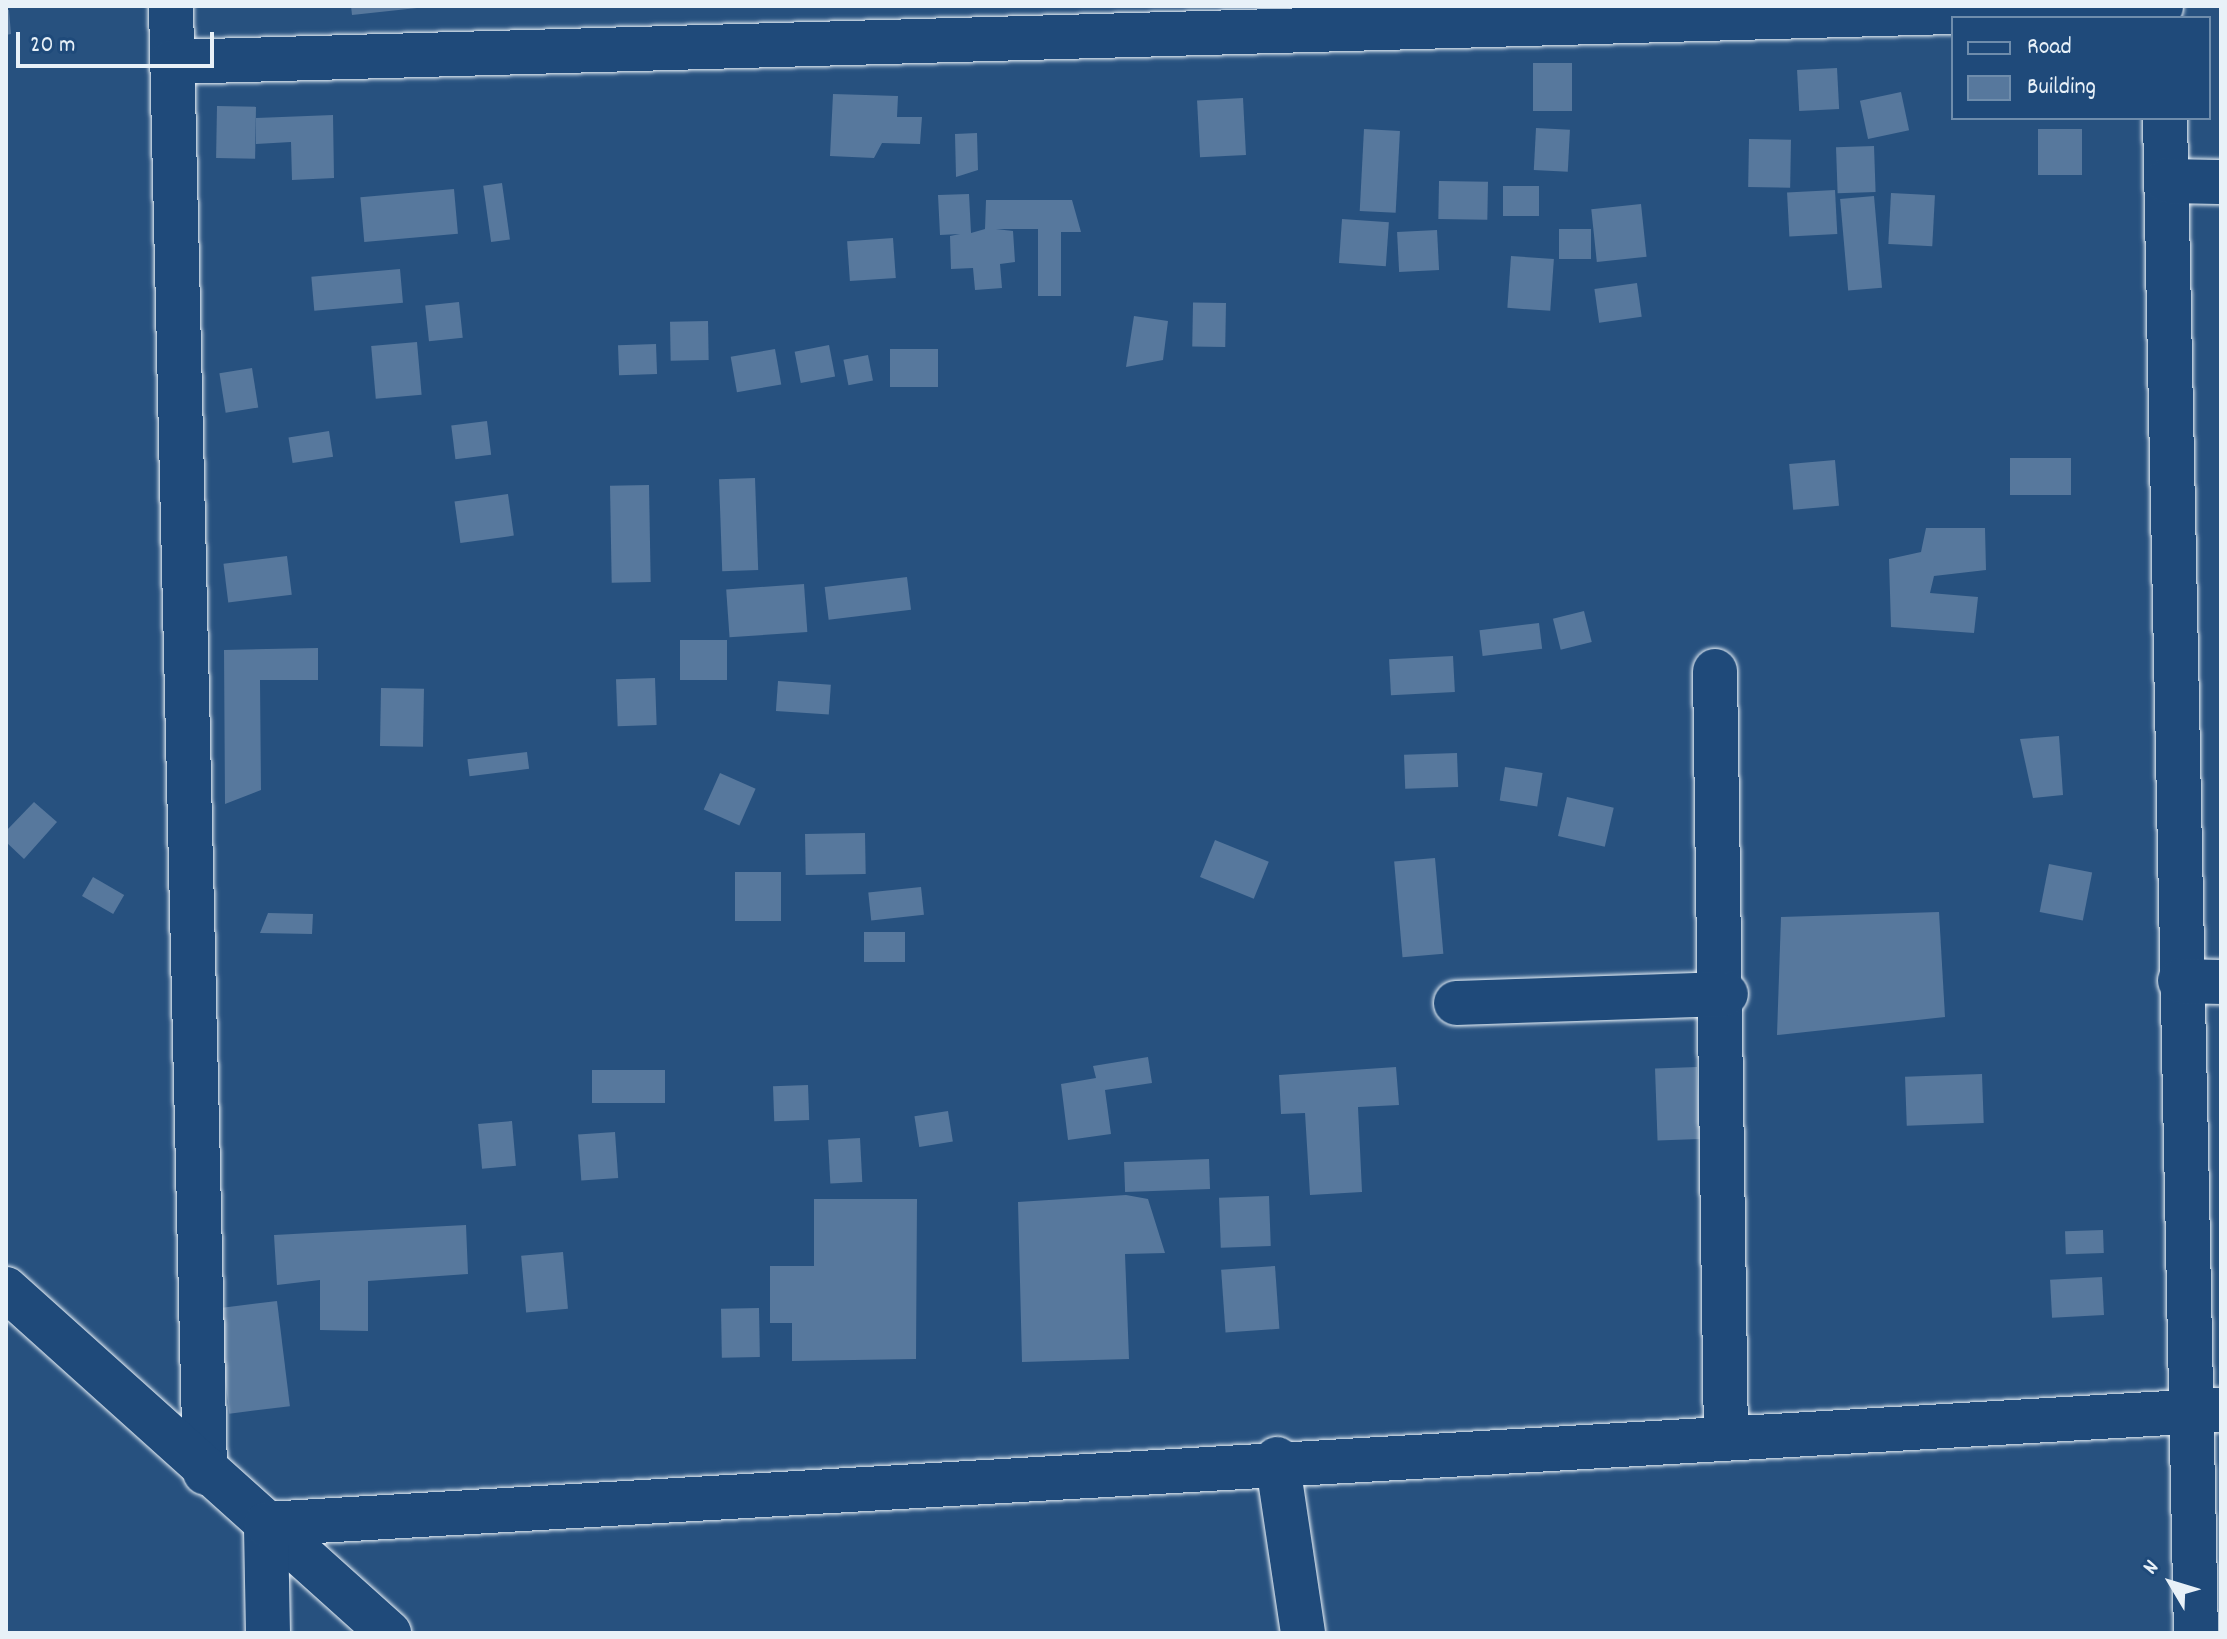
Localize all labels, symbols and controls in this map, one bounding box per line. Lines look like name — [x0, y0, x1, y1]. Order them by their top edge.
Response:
scale bar — [20, 16, 218, 66]
legend — [1951, 16, 2211, 120]
text: 20 m — [30, 29, 76, 63]
text: Road — [2027, 31, 2072, 65]
text: Building — [2027, 71, 2096, 105]
north arrow — [2131, 1543, 2211, 1623]
text: N — [2136, 1554, 2167, 1582]

